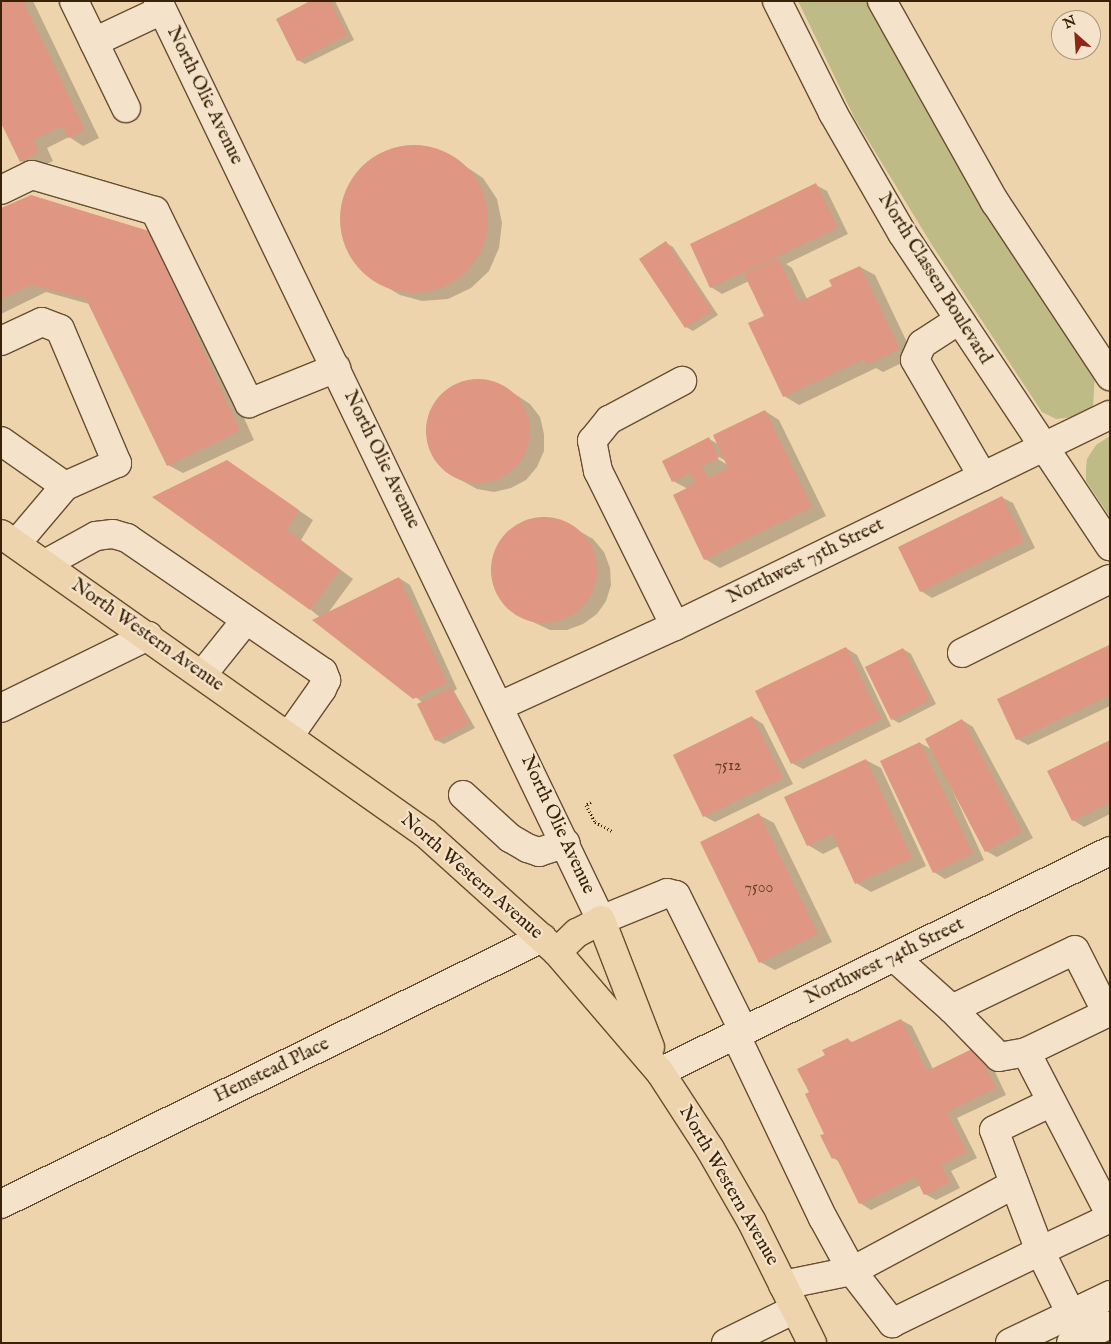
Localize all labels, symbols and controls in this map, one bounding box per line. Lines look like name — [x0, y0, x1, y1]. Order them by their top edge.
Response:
north arrow — [1051, 10, 1101, 60]
text: N — [1060, 12, 1079, 33]
street label: North Olie Avenue — [161, 23, 247, 169]
street label: North Classen Boulevard — [872, 189, 996, 369]
street label: North Olie Avenue — [338, 387, 424, 533]
street label: Northwest 75th Street — [724, 514, 888, 610]
street label: North Western Avenue — [66, 575, 228, 697]
street label: North Olie Avenue — [515, 752, 599, 898]
house number: 7512 — [715, 756, 741, 776]
street label: North Western Avenue — [395, 809, 547, 945]
house number: 7500 — [745, 878, 773, 898]
street label: Northwest 74th Street — [802, 914, 968, 1010]
street label: Hemstead Place — [211, 1033, 333, 1109]
street label: North Western Avenue — [673, 1102, 783, 1270]

